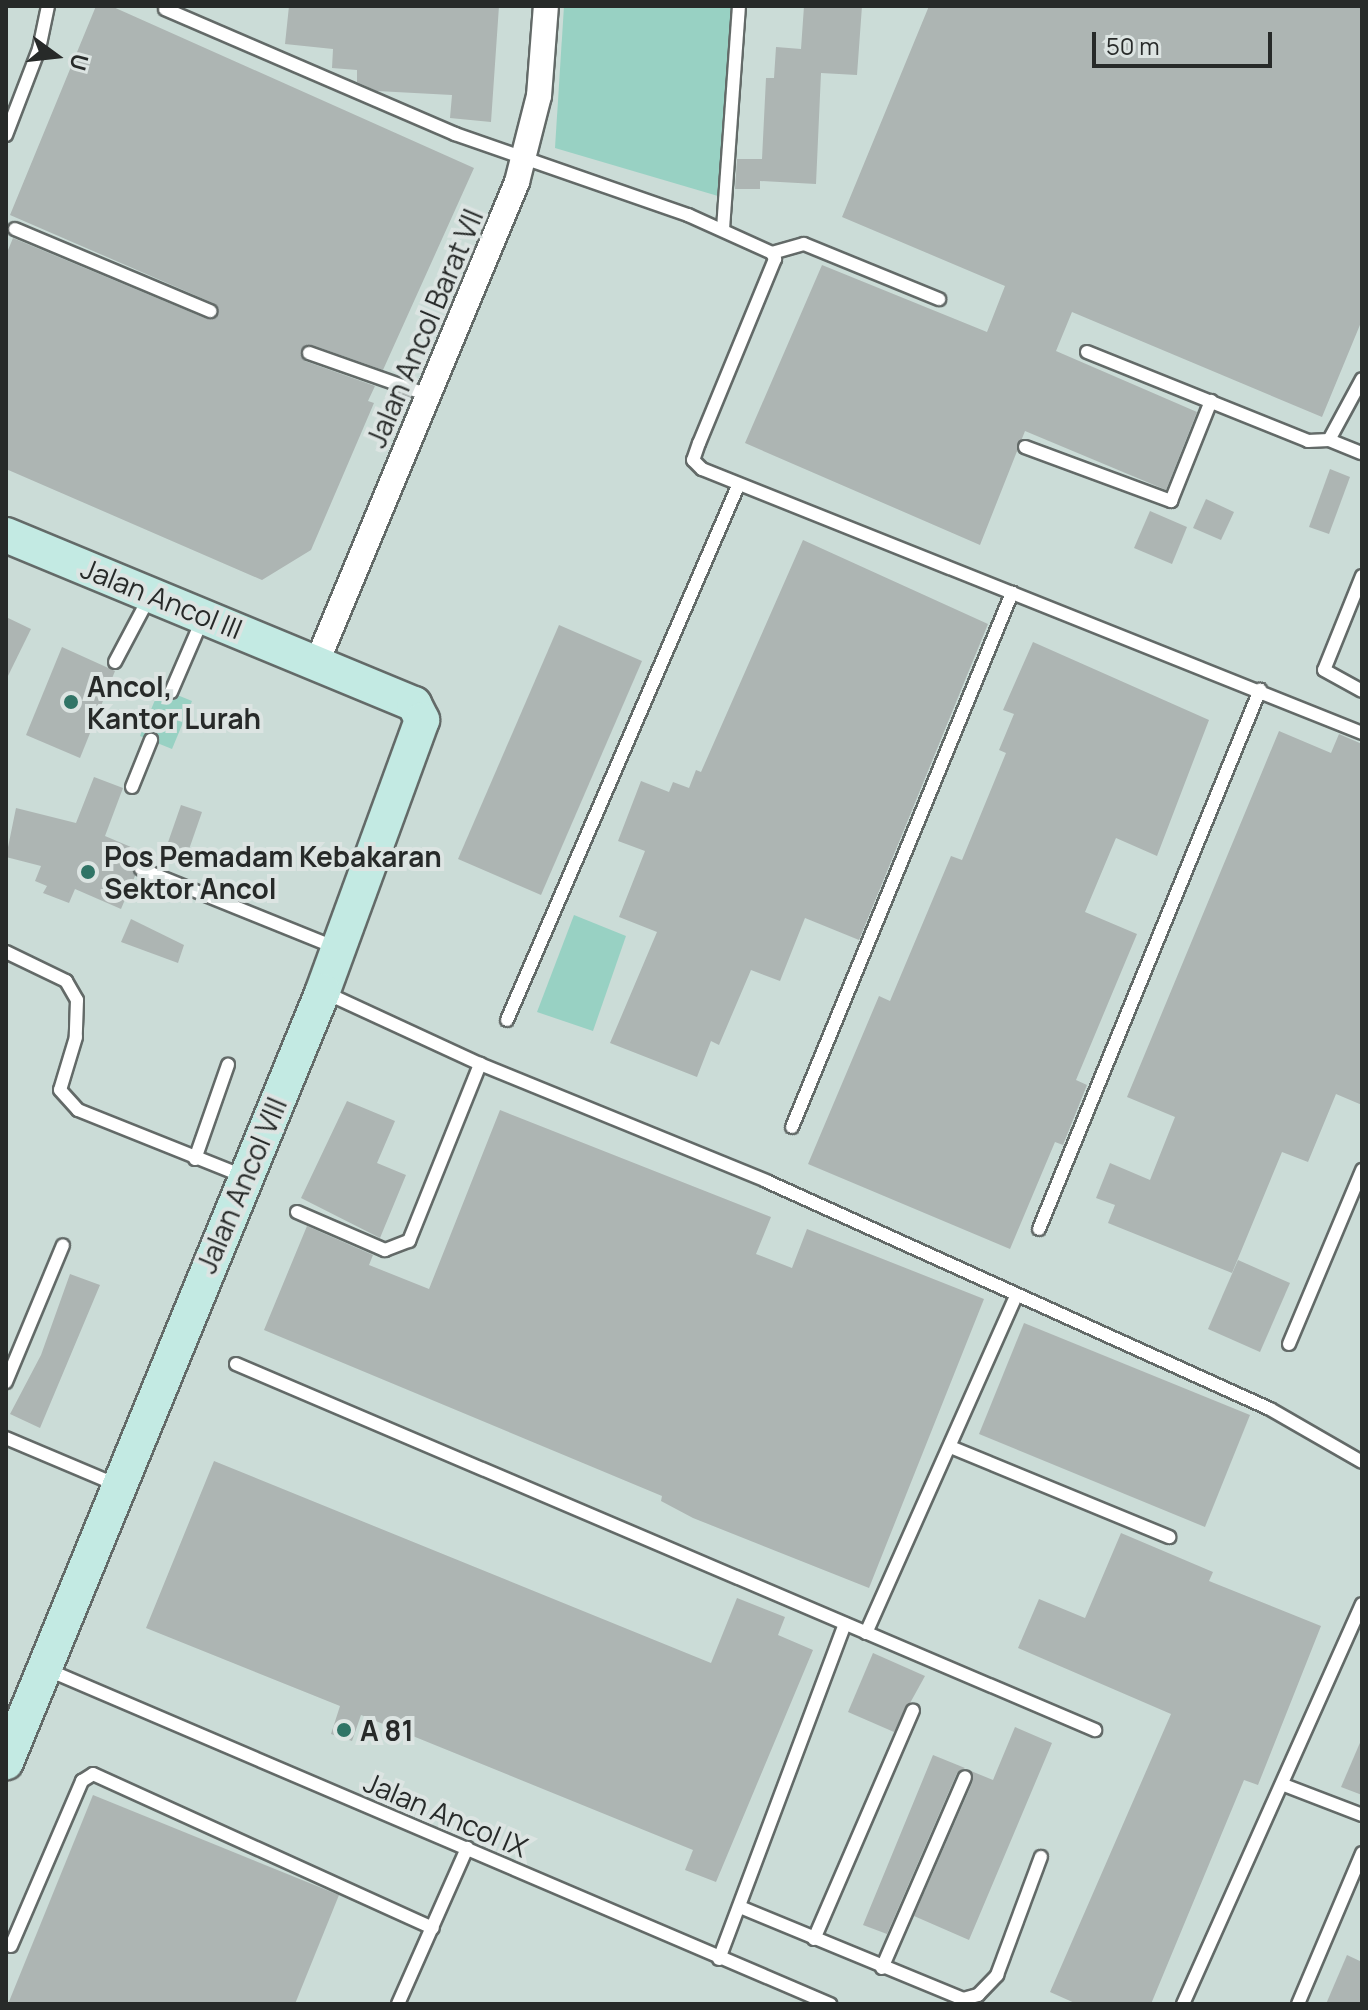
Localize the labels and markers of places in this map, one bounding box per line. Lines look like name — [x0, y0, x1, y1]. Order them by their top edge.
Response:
place label: Ancol, Kantor Lurah — [87, 669, 261, 735]
marker: Ancol, Kantor Lurah — [62, 693, 80, 711]
place label: Pos Pemadam Kebakaran Sektor Ancol — [104, 839, 442, 905]
marker: Pos Pemadam Kebakaran Sektor Ancol — [79, 863, 97, 881]
place label: A 81 — [360, 1713, 414, 1747]
marker: A 81 — [335, 1721, 353, 1739]

